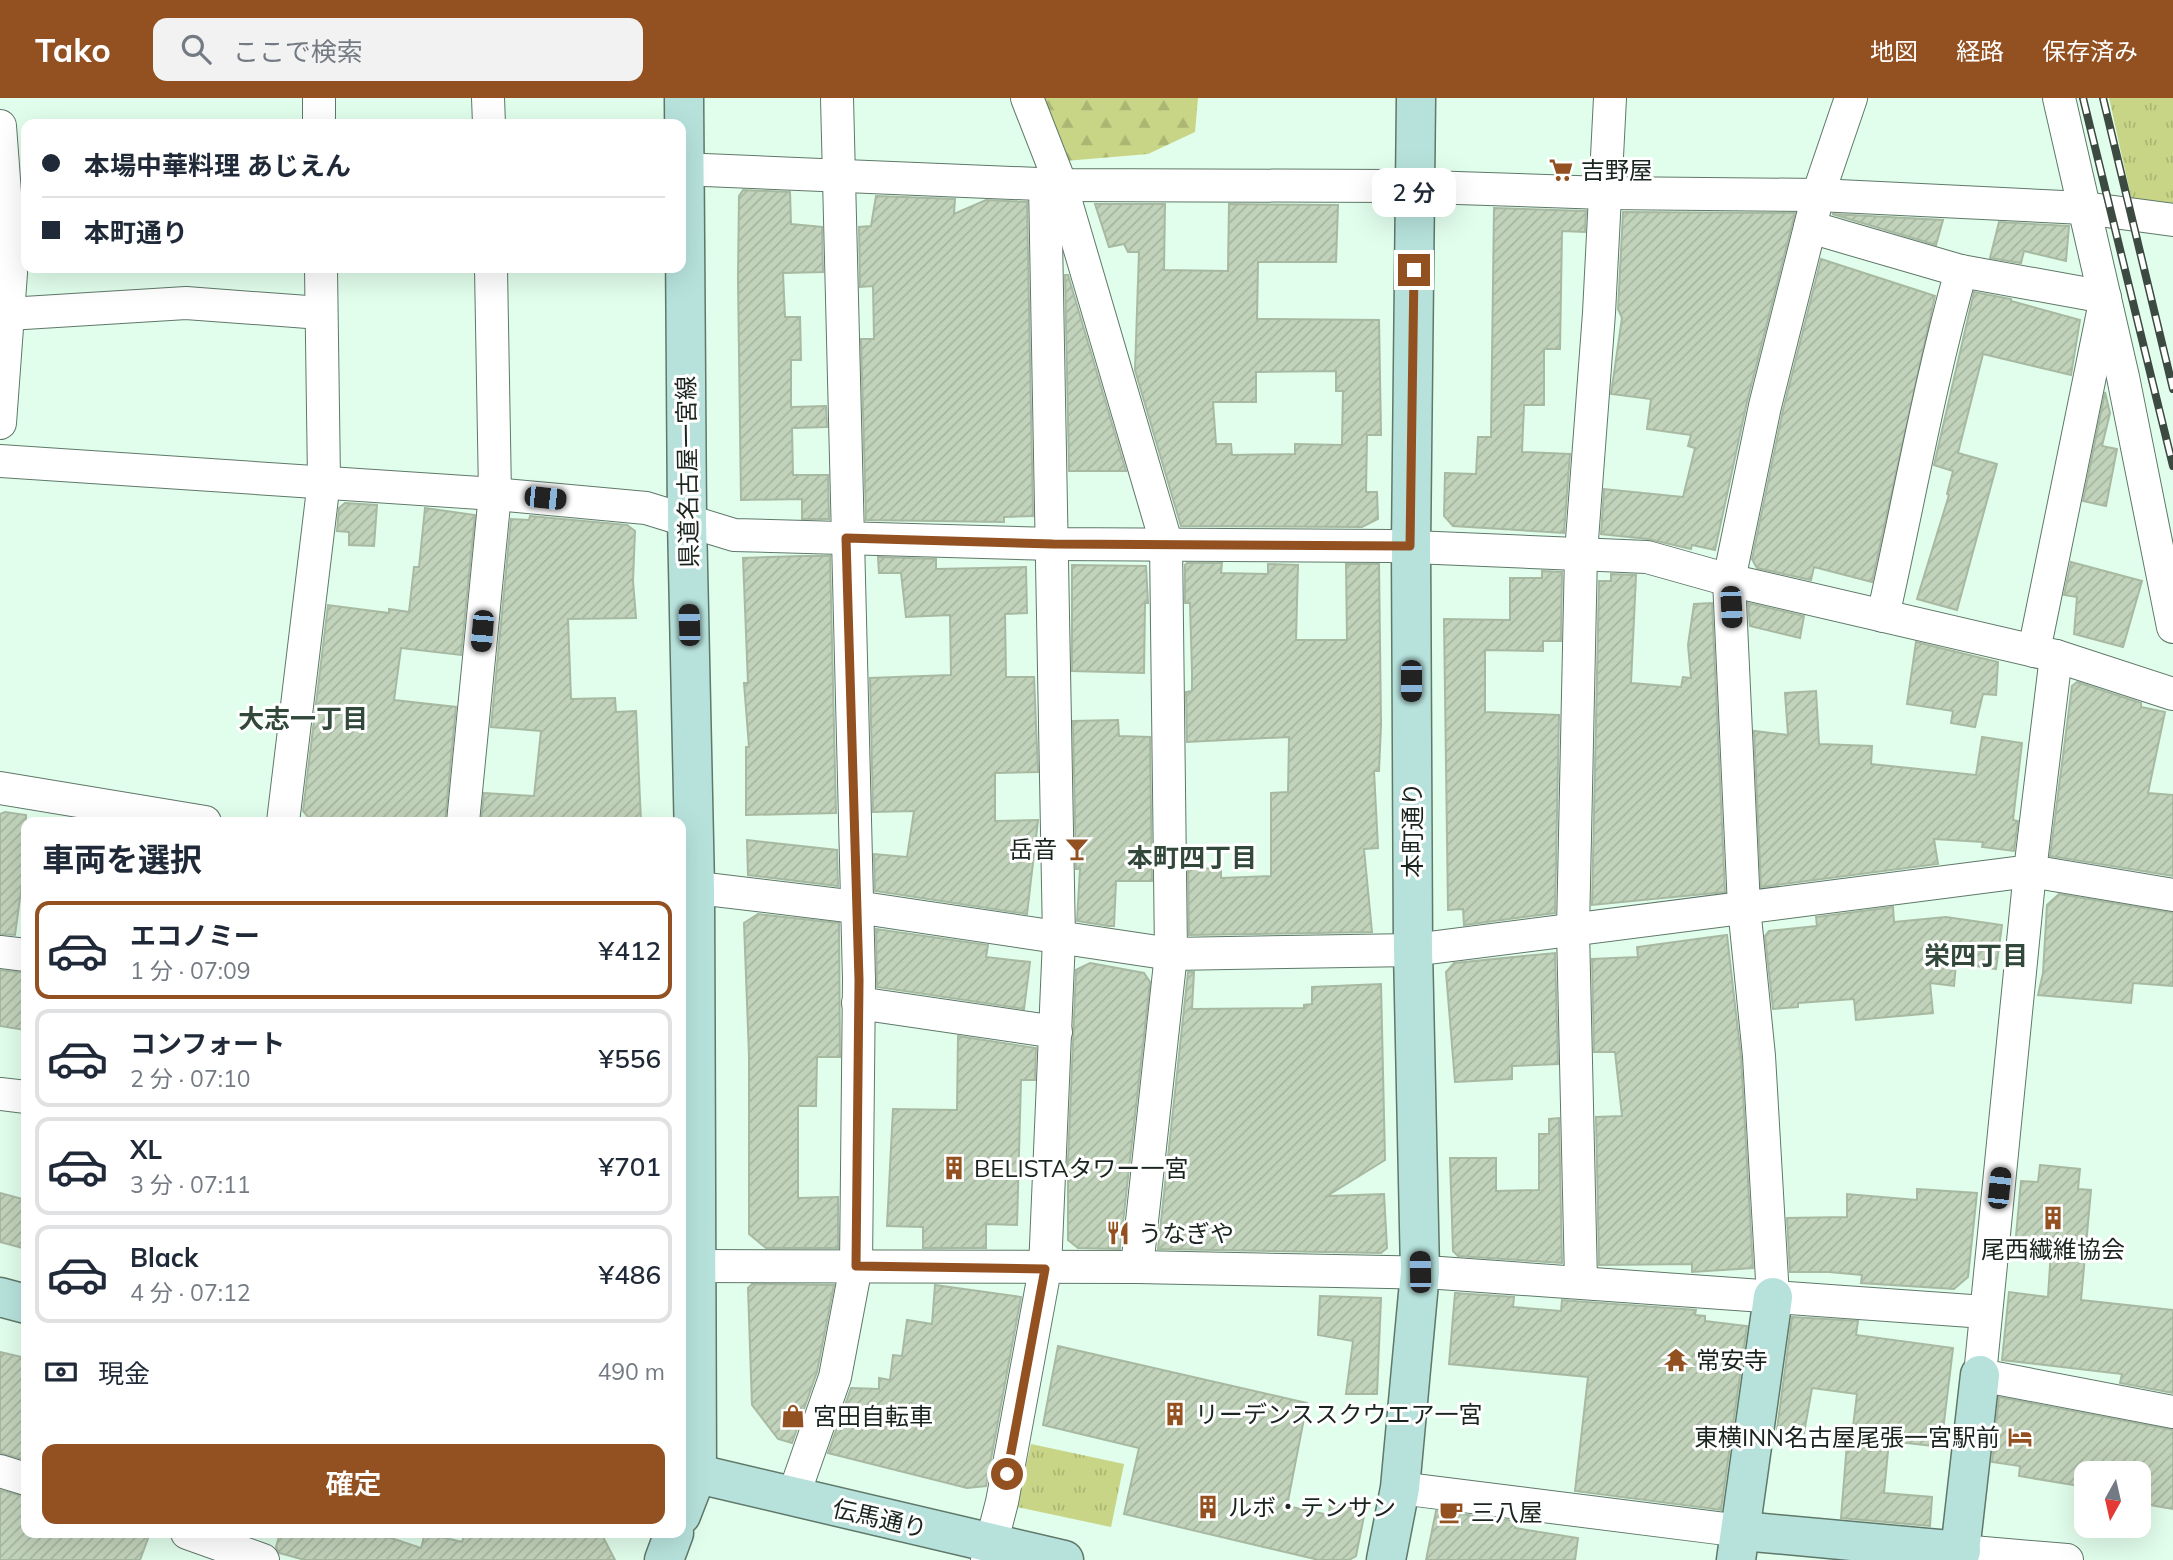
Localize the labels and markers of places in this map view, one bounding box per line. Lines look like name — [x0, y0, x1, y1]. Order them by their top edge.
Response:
place label: 吉野屋 — [1581, 155, 1653, 185]
supermarket icon: 吉野屋 — [1547, 156, 1575, 184]
place label: 岳音 — [1009, 834, 1057, 864]
bar icon: 岳音 — [1063, 835, 1091, 863]
place label: BELISTAタワー一宮 — [974, 1153, 1189, 1183]
building icon: BELISTAタワー一宮 — [940, 1154, 968, 1182]
building icon: 尾西繊維協会 — [2039, 1204, 2067, 1232]
place label: うなぎや — [1138, 1218, 1234, 1248]
restaurant icon: うなぎや — [1104, 1219, 1132, 1247]
place label: 尾西繊維協会 — [1981, 1234, 2125, 1264]
place label: 常安寺 — [1696, 1345, 1768, 1375]
temple icon: 常安寺 — [1662, 1346, 1690, 1374]
place label: リーデンススクウエア一宮 — [1195, 1399, 1483, 1429]
building icon: リーデンススクウエア一宮 — [1161, 1400, 1189, 1428]
place label: 宮田自転車 — [813, 1401, 933, 1431]
shop icon: 宮田自転車 — [779, 1402, 807, 1430]
place label: 東横INN名古屋尾張一宮駅前 — [1694, 1422, 2000, 1452]
hotel icon: 東横INN名古屋尾張一宮駅前 — [2006, 1423, 2034, 1451]
place label: ルボ・テンサン — [1228, 1492, 1396, 1522]
building icon: ルボ・テンサン — [1194, 1493, 1222, 1521]
place label: 三八屋 — [1471, 1497, 1543, 1527]
cafe icon: 三八屋 — [1437, 1498, 1465, 1526]

